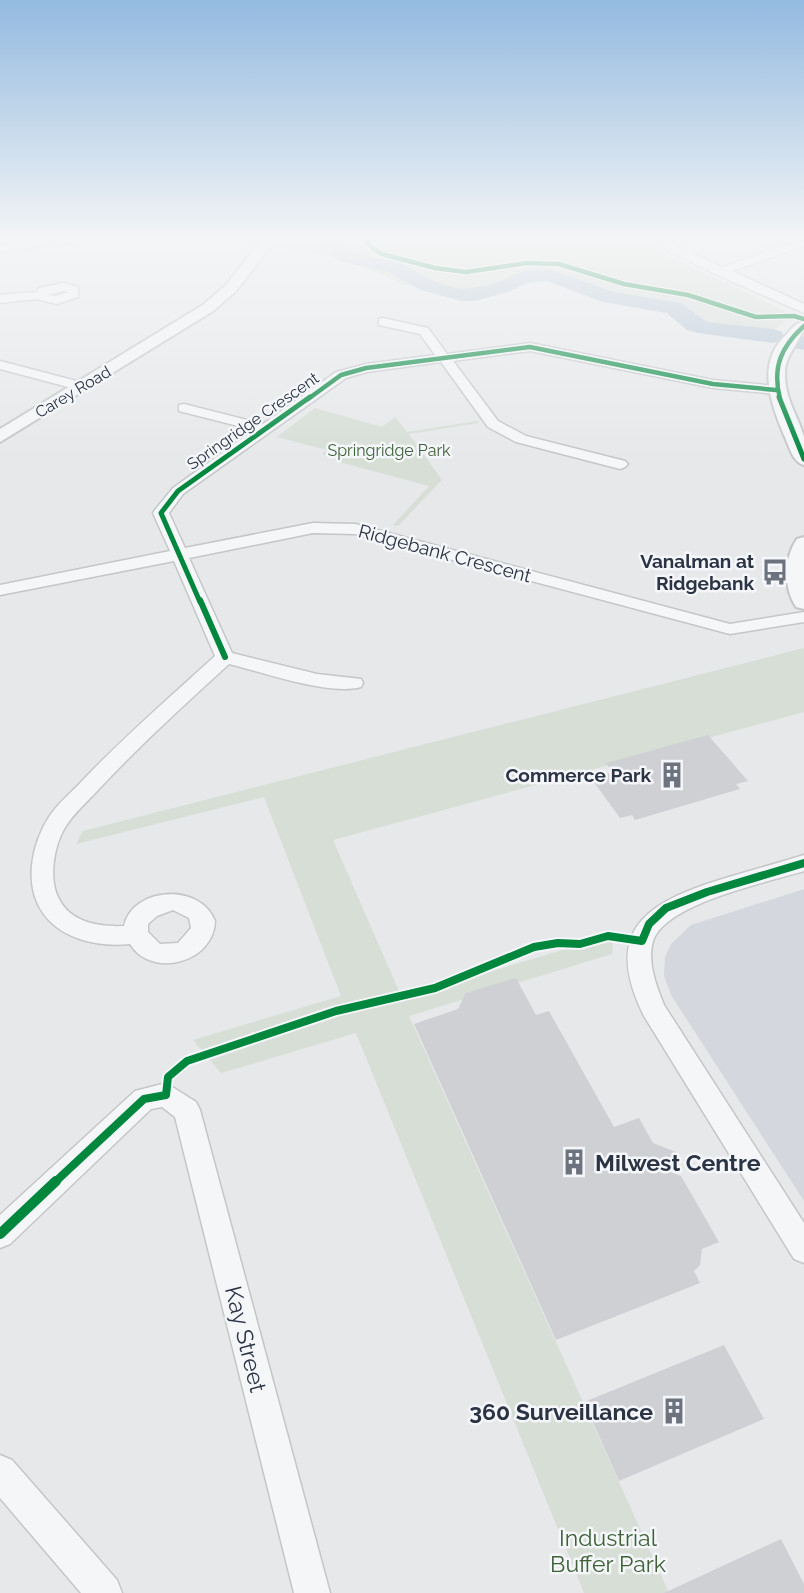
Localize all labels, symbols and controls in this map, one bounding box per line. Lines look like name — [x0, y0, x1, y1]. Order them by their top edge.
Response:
street label: Carey Road — [32, 362, 114, 422]
street label: Springridge Crescent — [183, 368, 323, 474]
park label: Springridge Park — [328, 441, 451, 460]
street label: Ridgebank Crescent — [356, 519, 534, 587]
place label: Vanalman at Ridgebank — [640, 550, 755, 594]
bus stop icon: Vanalman at Ridgebank — [760, 557, 790, 587]
building icon: Commerce Park — [657, 760, 687, 790]
place label: Commerce Park — [505, 764, 651, 786]
building icon: Milwest Centre — [559, 1147, 589, 1177]
place label: Milwest Centre — [595, 1149, 761, 1176]
street label: Kay Street — [220, 1283, 272, 1395]
building icon: 360 Surveillance — [659, 1396, 689, 1426]
place label: 360 Surveillance — [469, 1398, 653, 1425]
park label: Industrial Buffer Park — [550, 1524, 666, 1577]

